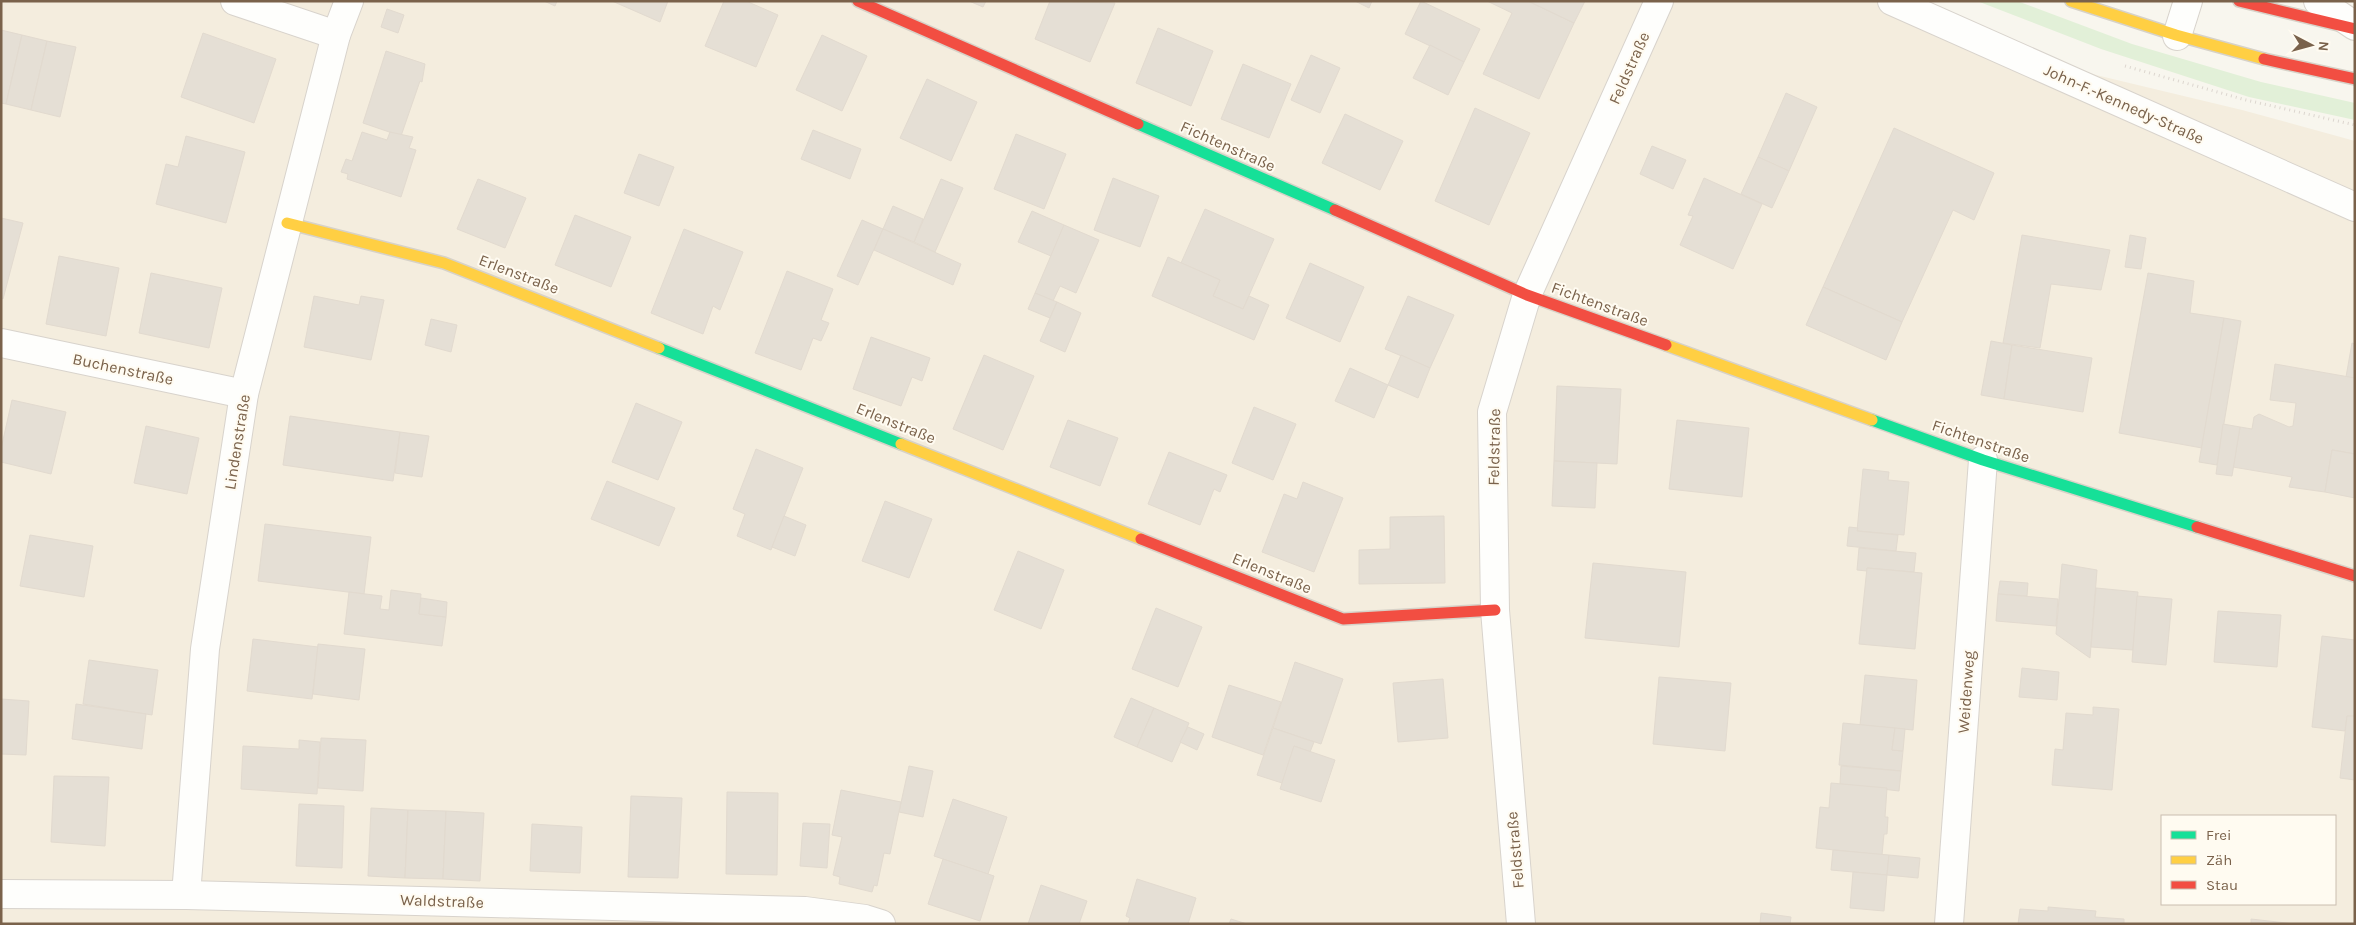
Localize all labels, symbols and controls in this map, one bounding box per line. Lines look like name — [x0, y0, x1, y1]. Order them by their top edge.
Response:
north arrow — [2286, 20, 2336, 70]
street label: Feldstraße — [1605, 29, 1653, 107]
text: N — [2314, 40, 2332, 52]
street label: John-F.-Kennedy-Straße — [2041, 60, 2207, 148]
street label: Fichtenstraße — [1178, 117, 1278, 175]
street label: Erlenstraße — [476, 250, 562, 298]
street label: Fichtenstraße — [1549, 278, 1651, 330]
street label: Buchenstraße — [71, 349, 175, 389]
street label: Lindenstraße — [220, 393, 254, 491]
street label: Erlenstraße — [853, 398, 939, 448]
street label: Feldstraße — [1484, 408, 1504, 486]
street label: Fichtenstraße — [1930, 415, 2032, 467]
street label: Erlenstraße — [1229, 548, 1315, 598]
street label: Weidenweg — [1954, 650, 1978, 734]
street label: Feldstraße — [1502, 811, 1528, 889]
legend — [2161, 815, 2336, 905]
text: Frei — [2206, 826, 2231, 844]
text: Zäh — [2206, 851, 2232, 869]
text: Stau — [2206, 876, 2238, 894]
street label: Waldstraße — [400, 890, 484, 912]

